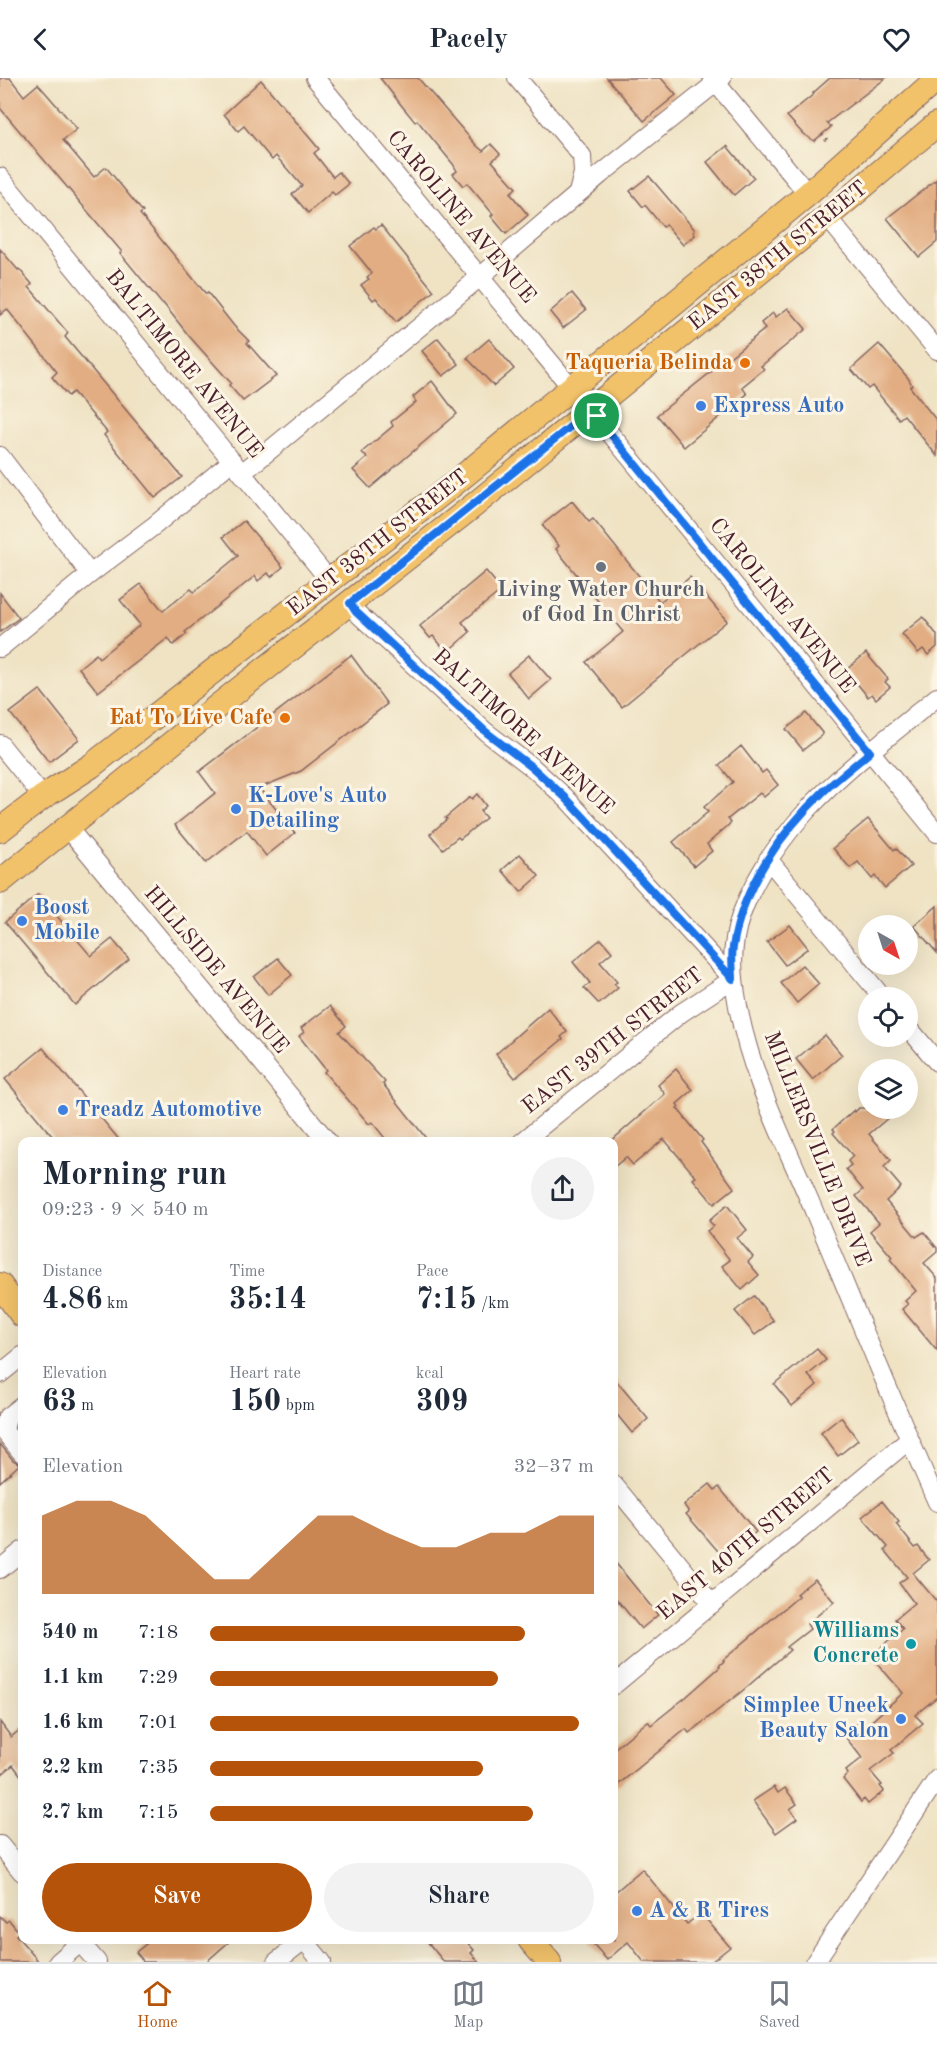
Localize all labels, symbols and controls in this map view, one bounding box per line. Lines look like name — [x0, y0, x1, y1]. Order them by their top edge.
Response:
icon: back — [24, 23, 57, 56]
icon: heart — [880, 23, 913, 56]
text: Pacely — [429, 26, 508, 53]
street label: CAROLINE AVENUE — [383, 126, 539, 308]
street label: EAST 38TH STREET — [684, 177, 872, 335]
street label: BALTIMORE AVENUE — [101, 265, 267, 463]
place label: Taqueria Belinda — [565, 352, 733, 374]
marker: Taqueria Belinda — [738, 356, 752, 370]
pin — [571, 390, 622, 441]
place label: Express Auto — [713, 395, 844, 417]
icon: arrive — [580, 399, 613, 432]
marker: Express Auto — [694, 399, 708, 413]
street label: EAST 38TH STREET — [283, 466, 473, 620]
street label: CAROLINE AVENUE — [705, 514, 859, 698]
marker: Living Water Church of God In Christ — [594, 560, 608, 574]
place label: Living Water Church of God In Christ — [497, 579, 705, 626]
street label: BALTIMORE AVENUE — [428, 645, 618, 819]
place label: Eat To Live Cafe — [109, 707, 273, 729]
marker: Eat To Live Cafe — [278, 711, 292, 725]
place label: K-Love's Auto Detailing — [248, 785, 387, 832]
marker: K-Love's Auto Detailing — [229, 802, 243, 816]
street label: HILLSIDE AVENUE — [140, 882, 292, 1058]
place label: Boost Mobile — [34, 897, 100, 944]
marker: Boost Mobile — [15, 914, 29, 928]
north arrow — [858, 915, 918, 975]
map controls — [858, 915, 918, 1119]
street label: EAST 39TH STREET — [518, 964, 708, 1118]
button: locate — [858, 987, 918, 1047]
street label: MILLERSVILLE DRIVE — [760, 1028, 874, 1270]
button: layers — [858, 1059, 918, 1119]
place label: Treadz Automotive — [75, 1099, 262, 1121]
marker: Treadz Automotive — [56, 1103, 70, 1117]
button: share — [531, 1157, 594, 1220]
text: Morning run — [42, 1159, 227, 1192]
text: 09:23 · 9 × 540 m — [42, 1200, 209, 1220]
text: Distance — [42, 1264, 102, 1280]
text: Time — [229, 1264, 265, 1280]
text: Pace — [416, 1264, 448, 1280]
text: 4.86 — [42, 1285, 103, 1315]
text: 35:14 — [229, 1285, 307, 1315]
text: 7:15 — [416, 1285, 477, 1315]
text: km — [103, 1296, 128, 1312]
text: /km — [477, 1296, 509, 1312]
text: Elevation — [42, 1366, 107, 1382]
text: Heart rate — [229, 1366, 301, 1382]
text: kcal — [416, 1366, 444, 1382]
text: 63 — [42, 1387, 77, 1417]
text: 150 — [229, 1387, 281, 1417]
text: 309 — [416, 1387, 468, 1417]
text: m — [77, 1398, 94, 1414]
text: bpm — [281, 1398, 315, 1414]
text: Elevation — [42, 1457, 123, 1477]
text: 32–37 m — [514, 1457, 594, 1477]
street label: EAST 40TH STREET — [653, 1464, 839, 1624]
place label: Williams Concrete — [812, 1620, 899, 1667]
text: 540 m — [42, 1623, 98, 1643]
text: 7:18 — [138, 1623, 178, 1643]
marker: Williams Concrete — [904, 1637, 918, 1651]
text: 1.1 km — [42, 1668, 104, 1688]
text: 7:29 — [138, 1668, 178, 1688]
place label: Simplee Uneek Beauty Salon — [743, 1695, 889, 1742]
marker: Simplee Uneek Beauty Salon — [894, 1712, 908, 1726]
text: 1.6 km — [42, 1713, 104, 1733]
text: 7:01 — [138, 1713, 178, 1733]
text: 2.2 km — [42, 1758, 104, 1778]
text: 7:35 — [138, 1758, 178, 1778]
text: 2.7 km — [42, 1803, 104, 1823]
text: 7:15 — [138, 1803, 178, 1823]
button: Save — [42, 1863, 312, 1932]
button: Share — [324, 1863, 594, 1932]
place label: A & R Tires — [649, 1900, 769, 1922]
marker: A & R Tires — [630, 1904, 644, 1918]
tab: Home — [137, 1977, 178, 2033]
tab: Map — [452, 1977, 485, 2033]
tab: Saved — [759, 1977, 800, 2033]

